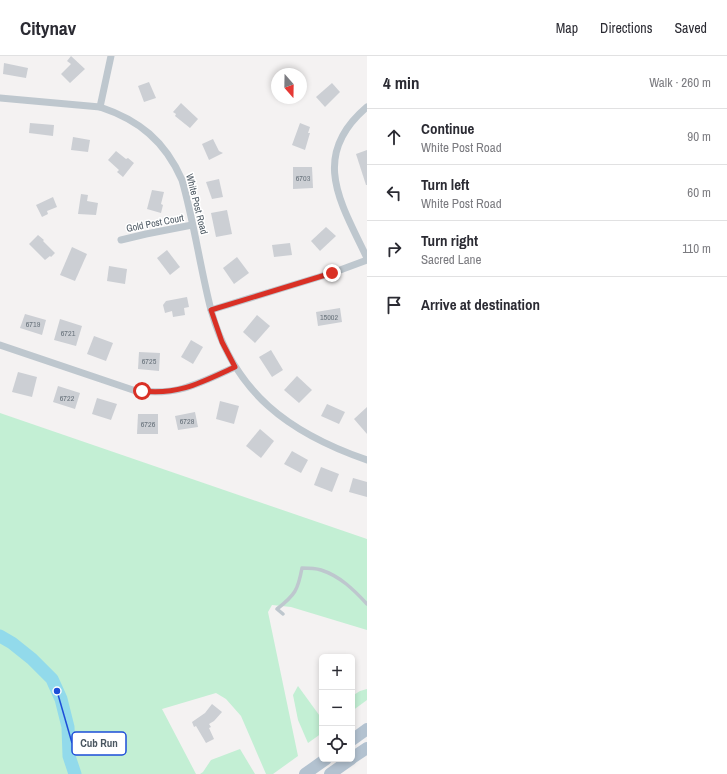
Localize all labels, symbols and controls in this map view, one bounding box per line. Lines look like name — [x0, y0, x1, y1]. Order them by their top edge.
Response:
text: Citynav — [20, 15, 76, 41]
text: Map — [556, 19, 578, 37]
text: Directions — [600, 19, 652, 37]
text: Saved — [674, 19, 707, 37]
north arrow — [271, 68, 307, 104]
text: 4 min — [383, 71, 419, 94]
text: Walk · 260 m — [649, 74, 711, 91]
text: Continue — [421, 118, 474, 139]
icon: ahead — [383, 126, 405, 148]
text: 90 m — [687, 128, 711, 145]
text: White Post Road — [421, 139, 502, 156]
street label: White Post Road — [183, 172, 211, 236]
house number: 6703 — [296, 173, 311, 183]
text: Turn left — [421, 174, 469, 195]
icon: left — [383, 182, 405, 204]
text: 60 m — [687, 184, 711, 201]
text: White Post Road — [421, 195, 502, 212]
street label: Gold Post Court — [125, 211, 186, 235]
text: Turn right — [421, 230, 478, 251]
icon: right — [383, 238, 405, 260]
text: 110 m — [682, 240, 711, 257]
text: Sacred Lane — [421, 251, 481, 268]
route end — [323, 264, 341, 282]
icon: arrive — [383, 294, 405, 316]
text: Arrive at destination — [421, 294, 540, 315]
house number: 15002 — [320, 312, 338, 322]
house number: 6719 — [26, 319, 41, 329]
house number: 6721 — [61, 328, 76, 338]
house number: 6725 — [142, 356, 157, 366]
route start — [133, 382, 151, 400]
house number: 6722 — [60, 393, 75, 403]
house number: 6728 — [180, 416, 195, 426]
house number: 6726 — [141, 419, 156, 429]
map controls — [319, 654, 355, 762]
button: + — [319, 654, 355, 690]
button: − — [319, 690, 355, 726]
button: locate — [319, 726, 355, 762]
callout: Cub Run — [72, 732, 126, 755]
text: Cub Run — [80, 736, 118, 750]

